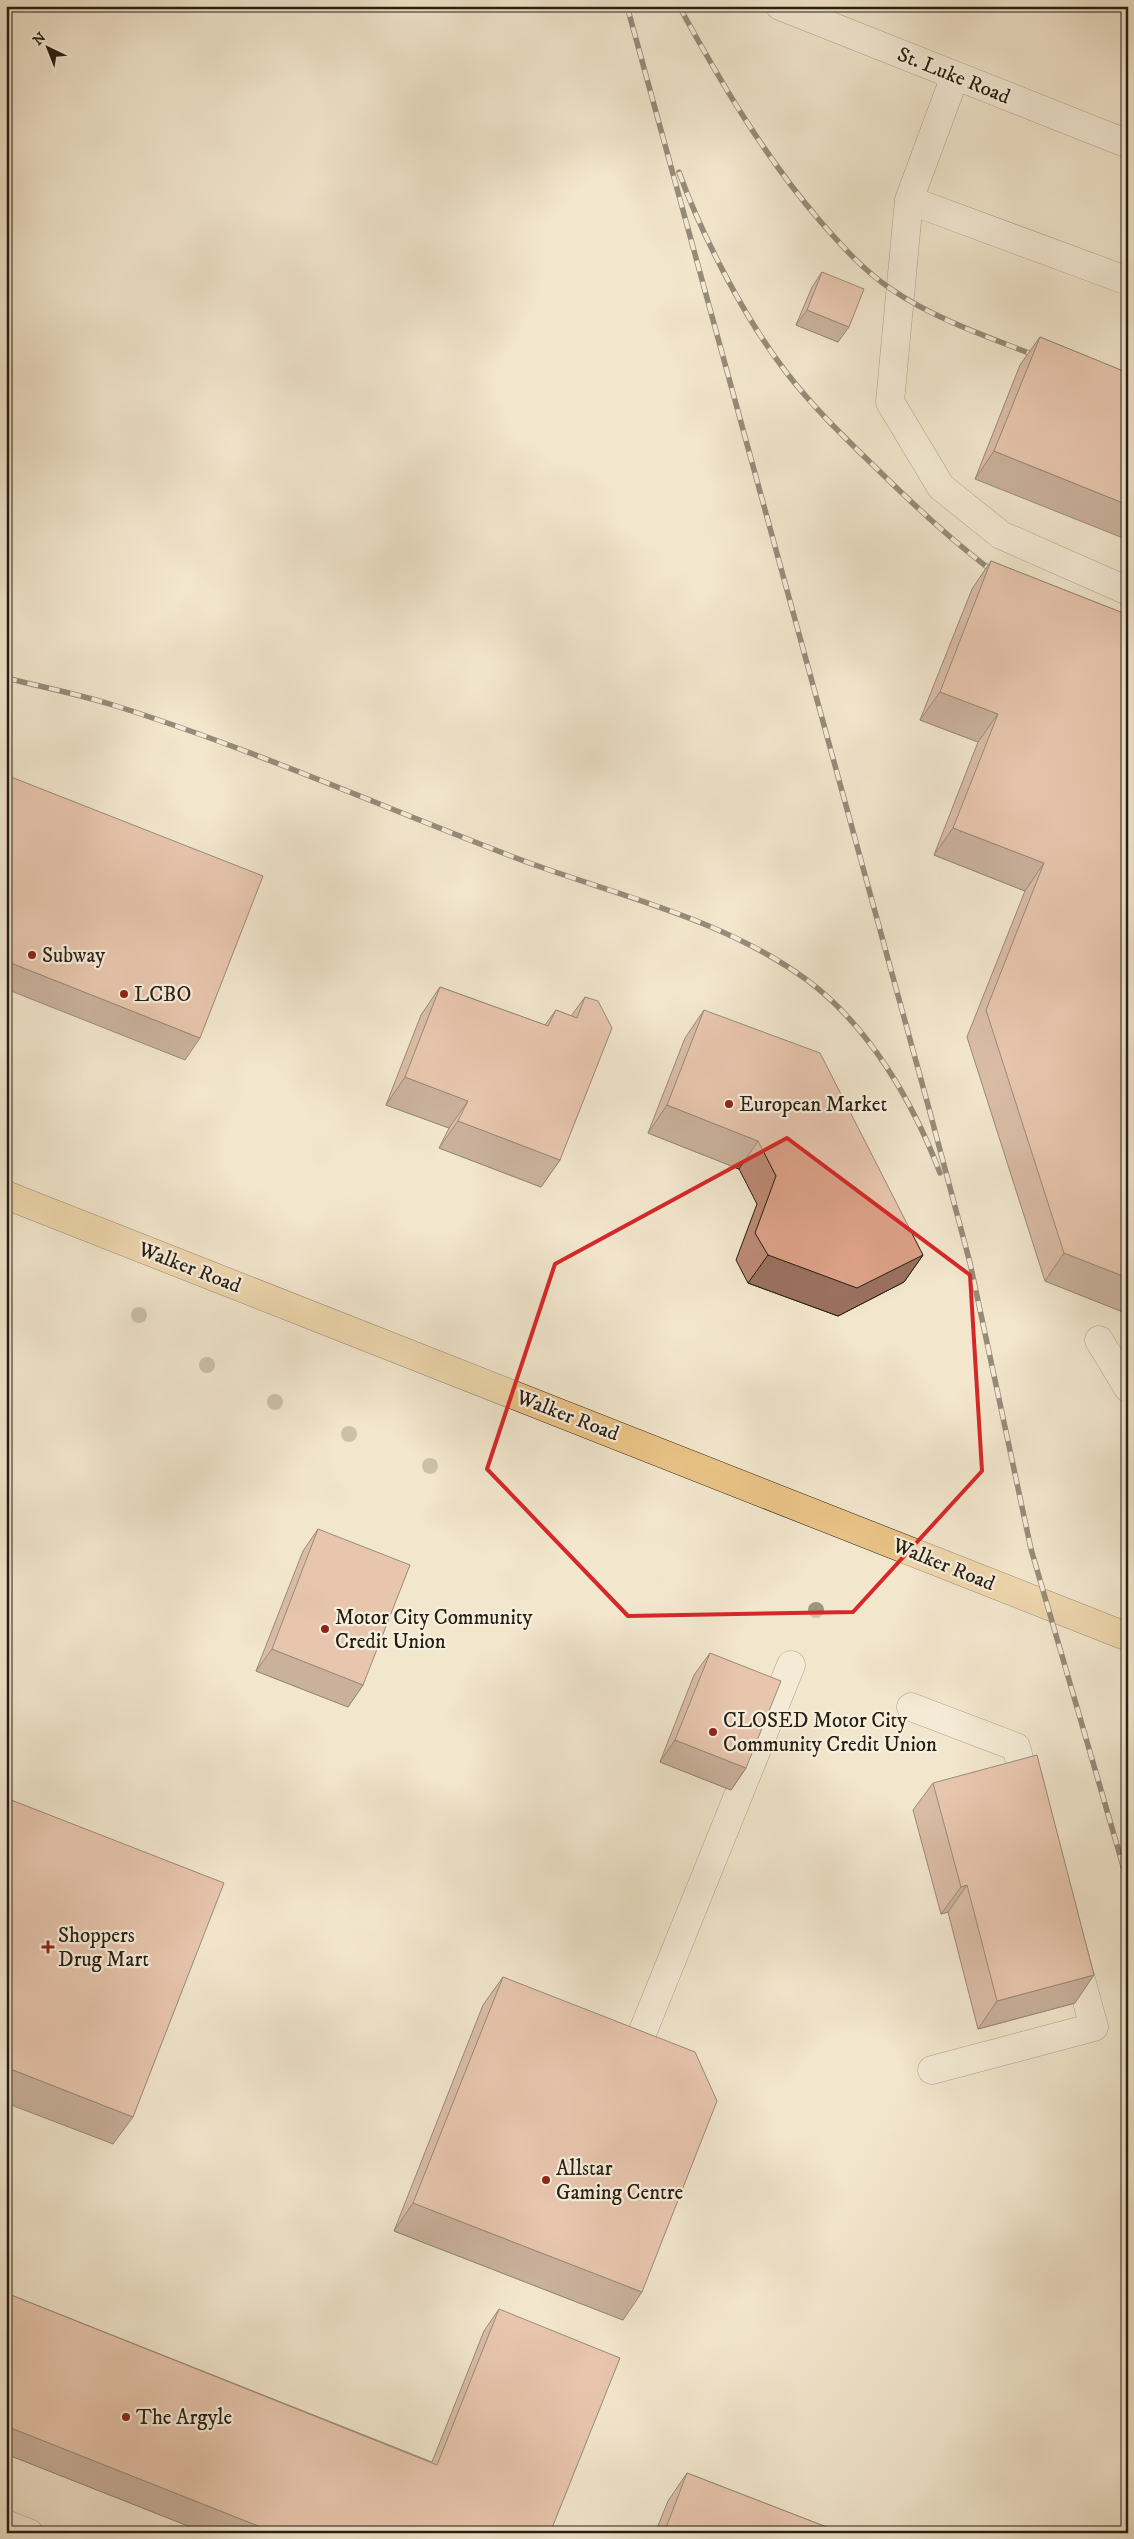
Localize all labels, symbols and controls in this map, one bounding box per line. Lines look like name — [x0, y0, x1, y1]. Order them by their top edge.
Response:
north arrow — [22, 22, 72, 72]
text: N — [29, 28, 51, 50]
street label: St. Luke Road — [893, 42, 1014, 111]
place label: Subway — [42, 943, 106, 969]
marker: Subway — [26, 949, 38, 961]
place label: LCBO — [134, 982, 191, 1008]
marker: LCBO — [118, 988, 130, 1000]
place label: European Market — [739, 1092, 887, 1118]
marker: European Market — [723, 1098, 735, 1110]
street label: Walker Road — [134, 1236, 245, 1300]
street label: Walker Road — [512, 1384, 623, 1448]
street label: Walker Road — [888, 1532, 999, 1597]
place label: Motor City Community Credit Union — [335, 1605, 533, 1655]
marker: Motor City Community Credit Union — [319, 1623, 331, 1635]
place label: CLOSED Motor City Community Credit Union — [723, 1708, 937, 1758]
marker: CLOSED Motor City Community Credit Union — [707, 1726, 719, 1738]
place label: Shoppers Drug Mart — [58, 1923, 149, 1973]
marker: Shoppers Drug Mart — [42, 1941, 54, 1953]
place label: Allstar Gaming Centre — [556, 2156, 684, 2206]
marker: Allstar Gaming Centre — [540, 2174, 552, 2186]
place label: The Argyle — [136, 2405, 233, 2431]
marker: The Argyle — [120, 2411, 132, 2423]

